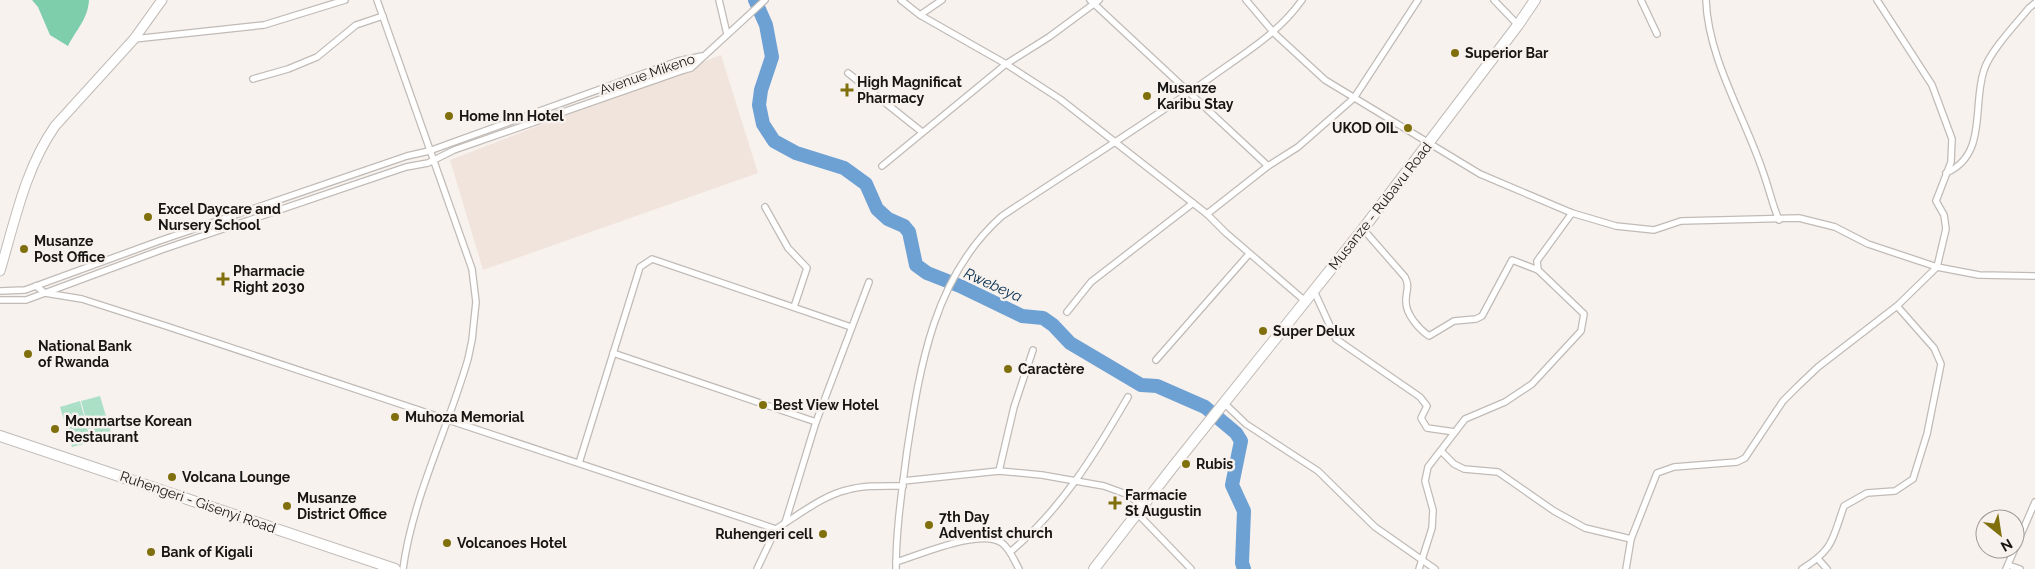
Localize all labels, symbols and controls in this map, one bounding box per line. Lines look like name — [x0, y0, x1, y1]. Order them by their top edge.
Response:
place label: Superior Bar — [1465, 45, 1549, 61]
marker: Superior Bar — [1449, 47, 1461, 59]
street label: Avenue Mikeno — [597, 50, 697, 98]
place label: High Magnificat Pharmacy — [857, 74, 962, 106]
place label: Musanze Karibu Stay — [1157, 80, 1234, 112]
marker: High Magnificat Pharmacy — [841, 84, 853, 96]
marker: Musanze Karibu Stay — [1141, 90, 1153, 102]
place label: Home Inn Hotel — [459, 108, 564, 124]
marker: Home Inn Hotel — [443, 110, 455, 122]
place label: UKOD OIL — [1332, 120, 1399, 136]
marker: UKOD OIL — [1402, 122, 1414, 134]
street label: Musanze - Rubavu Road — [1325, 139, 1435, 273]
place label: Excel Daycare and Nursery School — [158, 201, 281, 233]
marker: Excel Daycare and Nursery School — [142, 211, 154, 223]
place label: Musanze Post Office — [34, 233, 106, 265]
marker: Musanze Post Office — [18, 243, 30, 255]
place label: Pharmacie Right 2030 — [233, 263, 305, 295]
water label: Rwebeya — [961, 264, 1025, 306]
marker: Pharmacie Right 2030 — [217, 273, 229, 285]
place label: Super Delux — [1273, 323, 1355, 339]
marker: Super Delux — [1257, 325, 1269, 337]
place label: National Bank of Rwanda — [38, 338, 132, 370]
marker: National Bank of Rwanda — [22, 348, 34, 360]
place label: Caractère — [1018, 361, 1085, 377]
marker: Caractère — [1002, 363, 1014, 375]
place label: Best View Hotel — [773, 397, 879, 413]
marker: Best View Hotel — [757, 399, 769, 411]
place label: Muhoza Memorial — [405, 409, 525, 425]
marker: Muhoza Memorial — [389, 411, 401, 423]
place label: Monmartse Korean Restaurant — [65, 413, 192, 445]
marker: Monmartse Korean Restaurant — [49, 423, 61, 435]
place label: Rubis — [1196, 456, 1233, 472]
marker: Rubis — [1180, 458, 1192, 470]
street label: Ruhengeri - Gisenyi Road — [118, 468, 278, 536]
place label: Volcana Lounge — [182, 469, 291, 485]
marker: Volcana Lounge — [166, 471, 178, 483]
place label: Farmacie St Augustin — [1125, 487, 1201, 519]
place label: Musanze District Office — [297, 490, 387, 522]
marker: Farmacie St Augustin — [1109, 497, 1121, 509]
marker: Musanze District Office — [281, 500, 293, 512]
place label: 7th Day Adventist church — [939, 509, 1053, 541]
north arrow — [1975, 509, 2025, 559]
marker: 7th Day Adventist church — [923, 519, 935, 531]
place label: Ruhengeri cell — [715, 526, 814, 542]
marker: Ruhengeri cell — [817, 528, 829, 540]
place label: Volcanoes Hotel — [457, 535, 567, 551]
text: N — [1998, 536, 2015, 555]
marker: Volcanoes Hotel — [441, 537, 453, 549]
place label: Bank of Kigali — [161, 544, 253, 560]
marker: Bank of Kigali — [145, 546, 157, 558]

